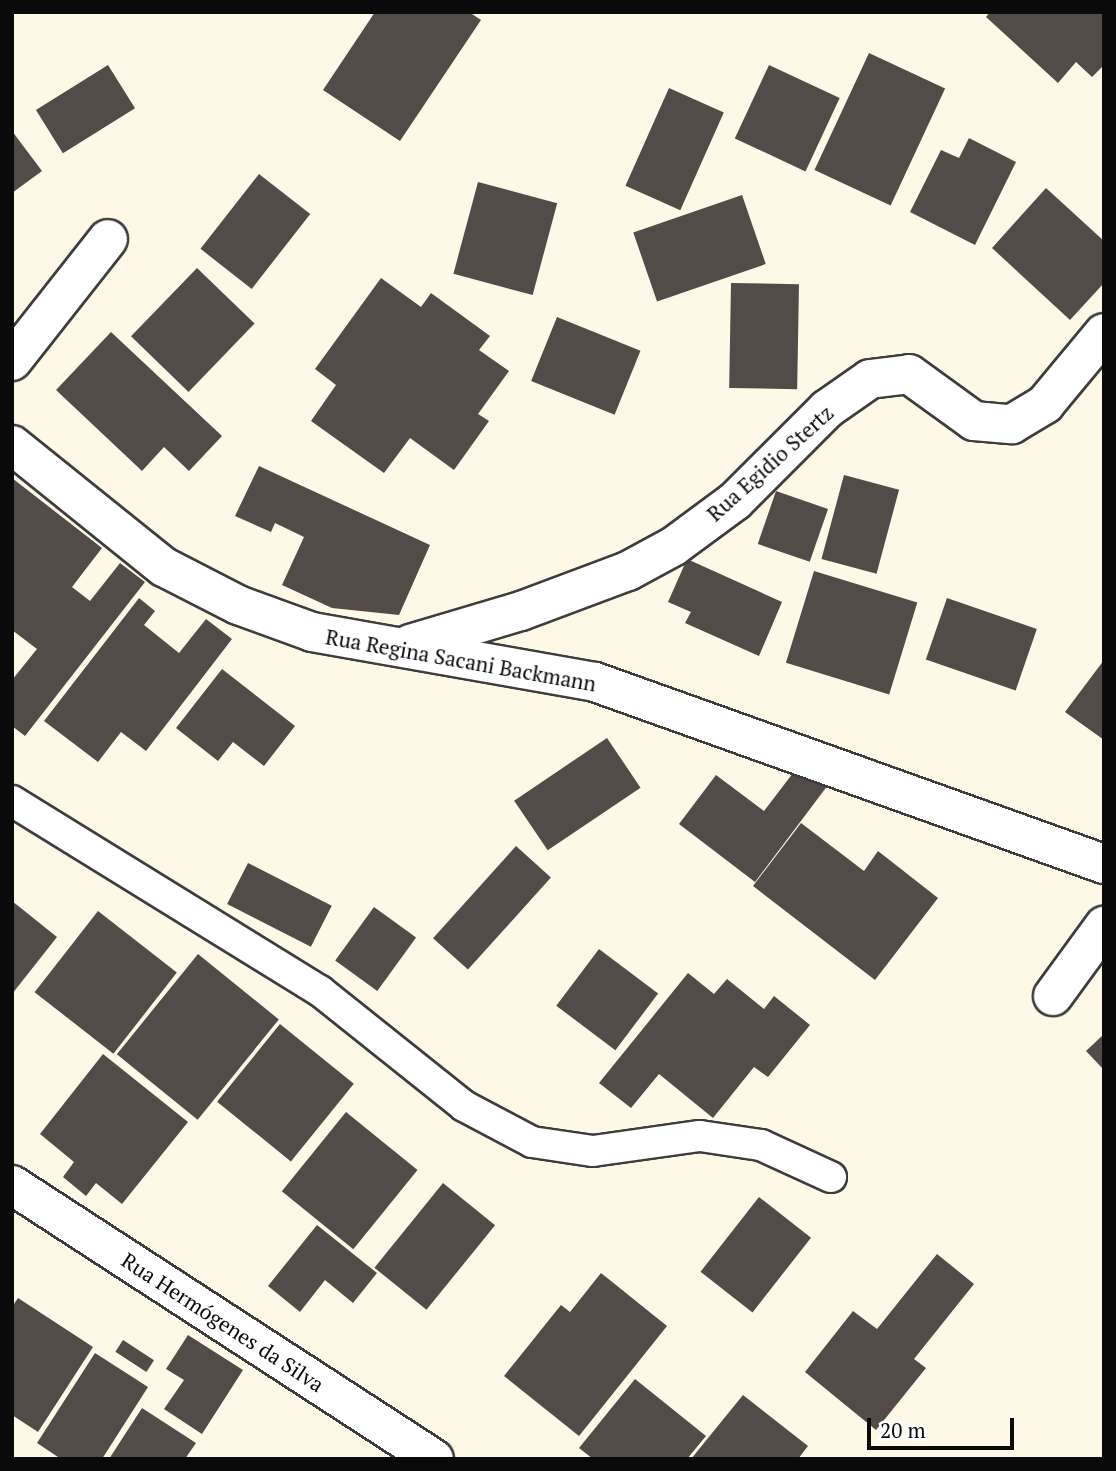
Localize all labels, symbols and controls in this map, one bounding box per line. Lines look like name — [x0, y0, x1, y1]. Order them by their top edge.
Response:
street label: Rua Egidio Stertz — [702, 400, 838, 526]
street label: Rua Regina Sacani Backmann — [324, 624, 598, 696]
street label: Rua Hermógenes da Silva — [117, 1247, 329, 1397]
scale bar — [871, 1404, 1018, 1448]
text: 20 m — [880, 1416, 926, 1444]

